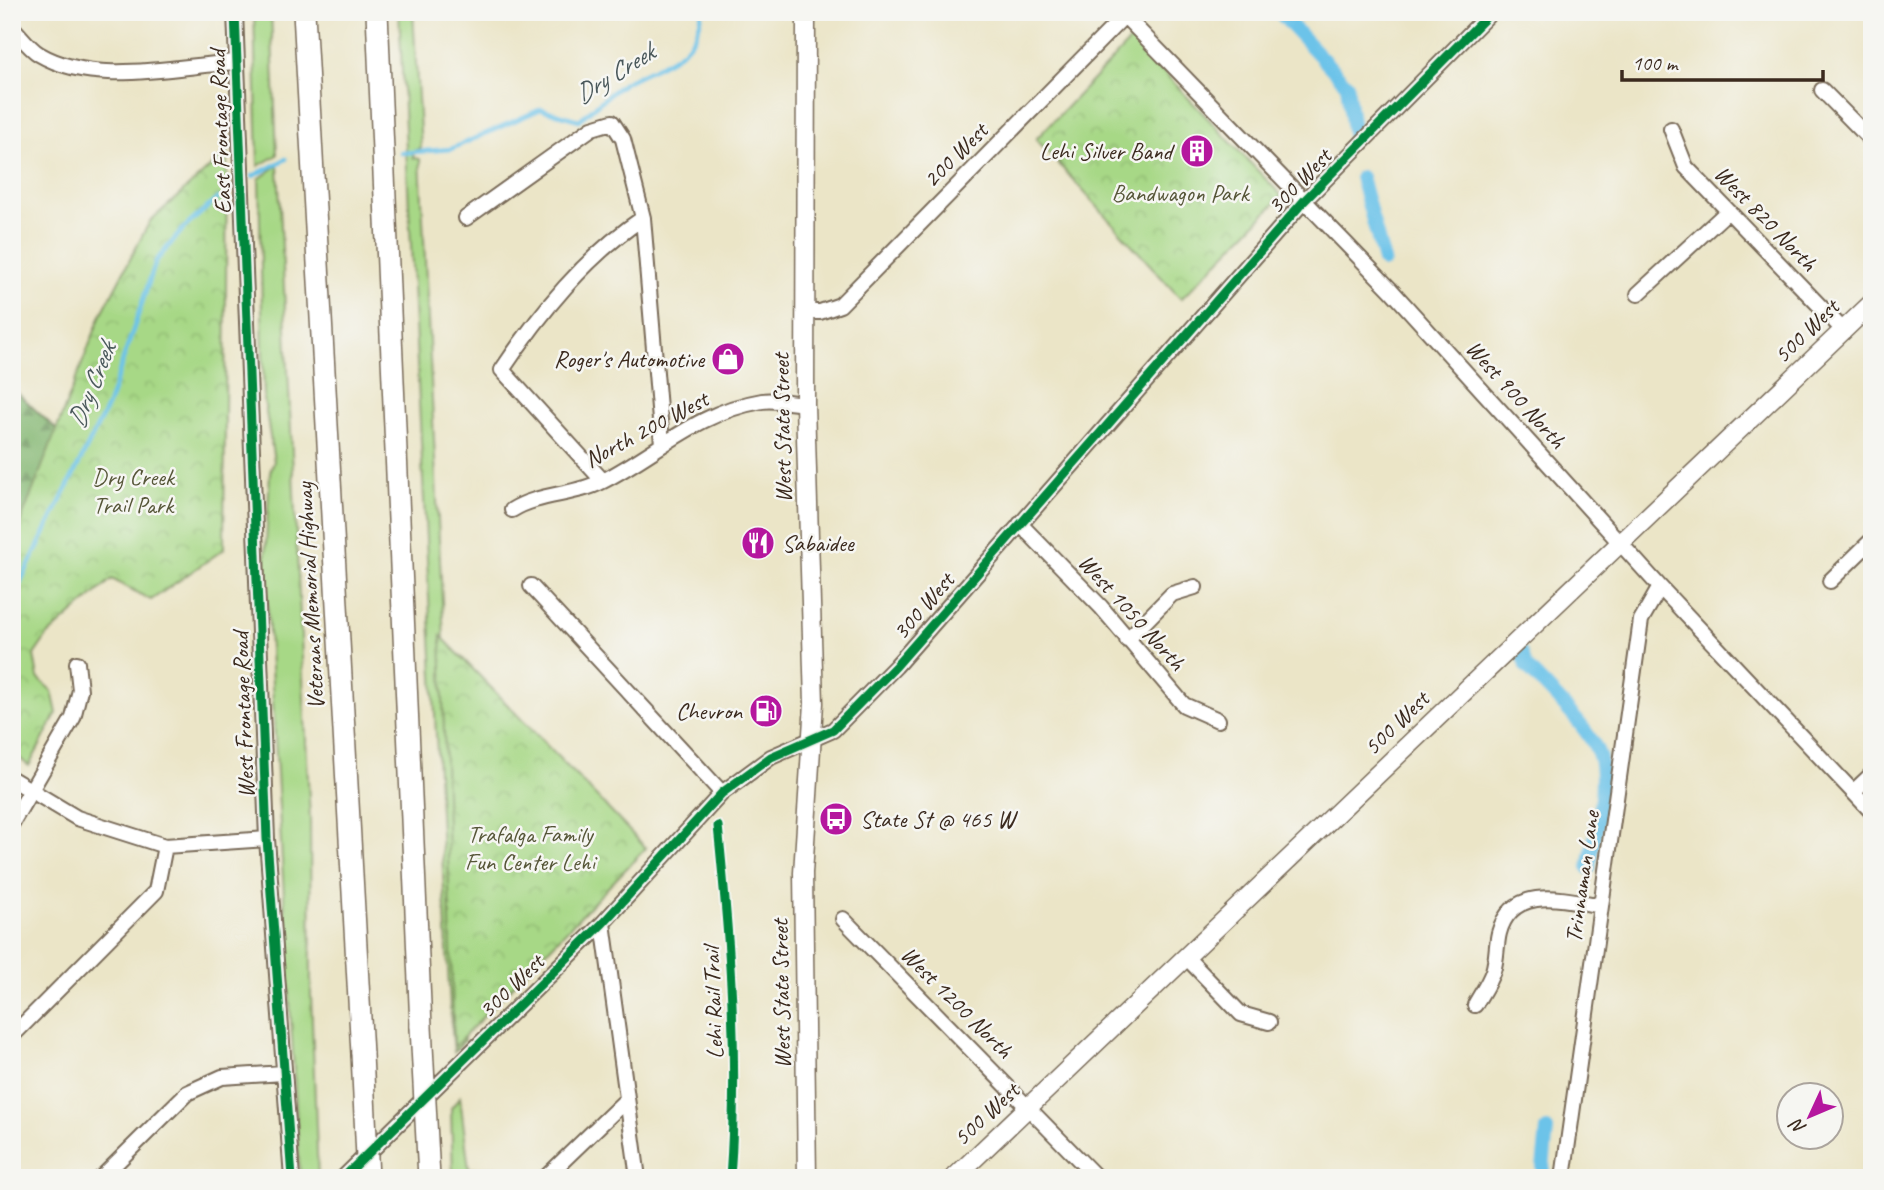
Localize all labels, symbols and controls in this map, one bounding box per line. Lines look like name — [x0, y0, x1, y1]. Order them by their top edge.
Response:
water label: Dry Creek — [568, 34, 664, 111]
scale bar — [1622, 38, 1823, 82]
street label: East Frontage Road — [202, 46, 238, 215]
text: 100 m — [1632, 50, 1679, 76]
street label: 200 West — [916, 115, 995, 194]
building icon: Lehi Silver Band — [1178, 132, 1216, 170]
place label: Lehi Silver Band — [1040, 136, 1176, 166]
street label: 300 West — [1261, 140, 1339, 220]
street label: West 820 North — [1708, 159, 1825, 278]
park label: Bandwagon Park — [1112, 178, 1251, 208]
street label: 500 West — [1767, 291, 1847, 369]
water label: Dry Creek — [60, 334, 125, 432]
street label: West 900 North — [1459, 334, 1573, 455]
shop icon: Roger's Automotive — [709, 340, 747, 378]
place label: Roger's Automotive — [554, 344, 706, 374]
street label: West State Street — [766, 351, 798, 503]
street label: North 200 West — [579, 383, 715, 474]
park label: Dry Creek Trail Park — [92, 462, 176, 520]
street label: Veterans Memorial Highway — [289, 480, 331, 710]
restaurant icon: Sabaidee — [739, 524, 777, 562]
place label: Sabaidee — [782, 528, 856, 558]
street label: West 1050 North — [1072, 547, 1193, 677]
street label: 300 West — [886, 565, 962, 646]
street label: West Frontage Road — [225, 628, 261, 799]
street label: 500 West — [1357, 683, 1437, 761]
fuel station icon: Chevron — [747, 692, 785, 730]
place label: Chevron — [676, 696, 743, 726]
bus stop icon: State St @ 465 W — [817, 800, 855, 838]
place label: State St @ 465 W — [860, 804, 1019, 834]
street label: Trinnaman Lane — [1558, 807, 1606, 945]
park label: Trafalga Family Fun Center Lehi — [465, 819, 597, 877]
street label: West State Street — [765, 917, 797, 1069]
street label: West 1200 North — [895, 940, 1020, 1065]
street label: Lehi Rail Trail — [696, 942, 730, 1060]
street label: 300 West — [472, 946, 552, 1024]
street label: 500 West — [947, 1074, 1027, 1152]
north arrow — [1776, 1082, 1846, 1152]
text: N — [1784, 1112, 1811, 1140]

